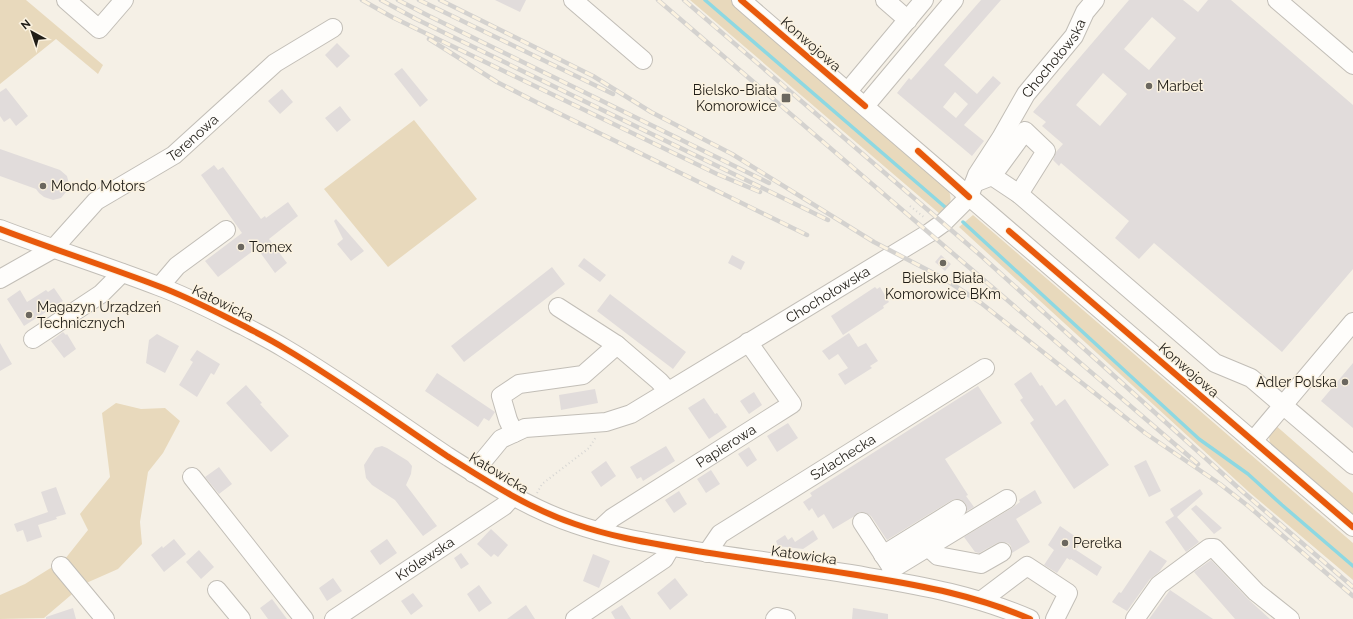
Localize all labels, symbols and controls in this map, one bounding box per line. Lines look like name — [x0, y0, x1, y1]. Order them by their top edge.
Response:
north arrow — [12, 12, 52, 52]
street label: Konwojowa — [778, 14, 844, 74]
street label: Chochołowska — [1018, 16, 1089, 101]
text: N — [18, 17, 33, 32]
place label: Marbet — [1157, 78, 1204, 94]
marker: Marbet — [1144, 81, 1154, 91]
place label: Bielsko-Biała Komorowice — [693, 82, 777, 114]
marker: Bielsko-Biała Komorowice — [780, 92, 792, 104]
street label: Terenowa — [164, 111, 221, 165]
place label: Mondo Motors — [51, 178, 145, 194]
marker: Mondo Motors — [38, 181, 48, 191]
place label: Tomex — [249, 239, 292, 255]
marker: Tomex — [236, 242, 246, 252]
marker: Bielsko Biała Komorowice BKm — [938, 258, 948, 268]
street label: Chochołowska — [783, 263, 873, 326]
place label: Bielsko Biała Komorowice BKm — [885, 270, 1001, 302]
street label: Katowicka — [190, 281, 256, 325]
place label: Magazyn Urządzeń Technicznych — [37, 299, 161, 331]
marker: Magazyn Urządzeń Technicznych — [24, 310, 34, 320]
street label: Konwojowa — [1156, 340, 1222, 400]
place label: Adler Polska — [1256, 374, 1337, 390]
marker: Adler Polska — [1340, 377, 1350, 387]
street label: Papierowa — [693, 421, 759, 471]
street label: Szlachecka — [807, 431, 878, 483]
street label: Katowicka — [466, 449, 532, 497]
street label: Królewska — [392, 533, 457, 584]
place label: Perełka — [1073, 535, 1122, 551]
marker: Perełka — [1060, 538, 1070, 548]
street label: Katowicka — [770, 542, 838, 568]

